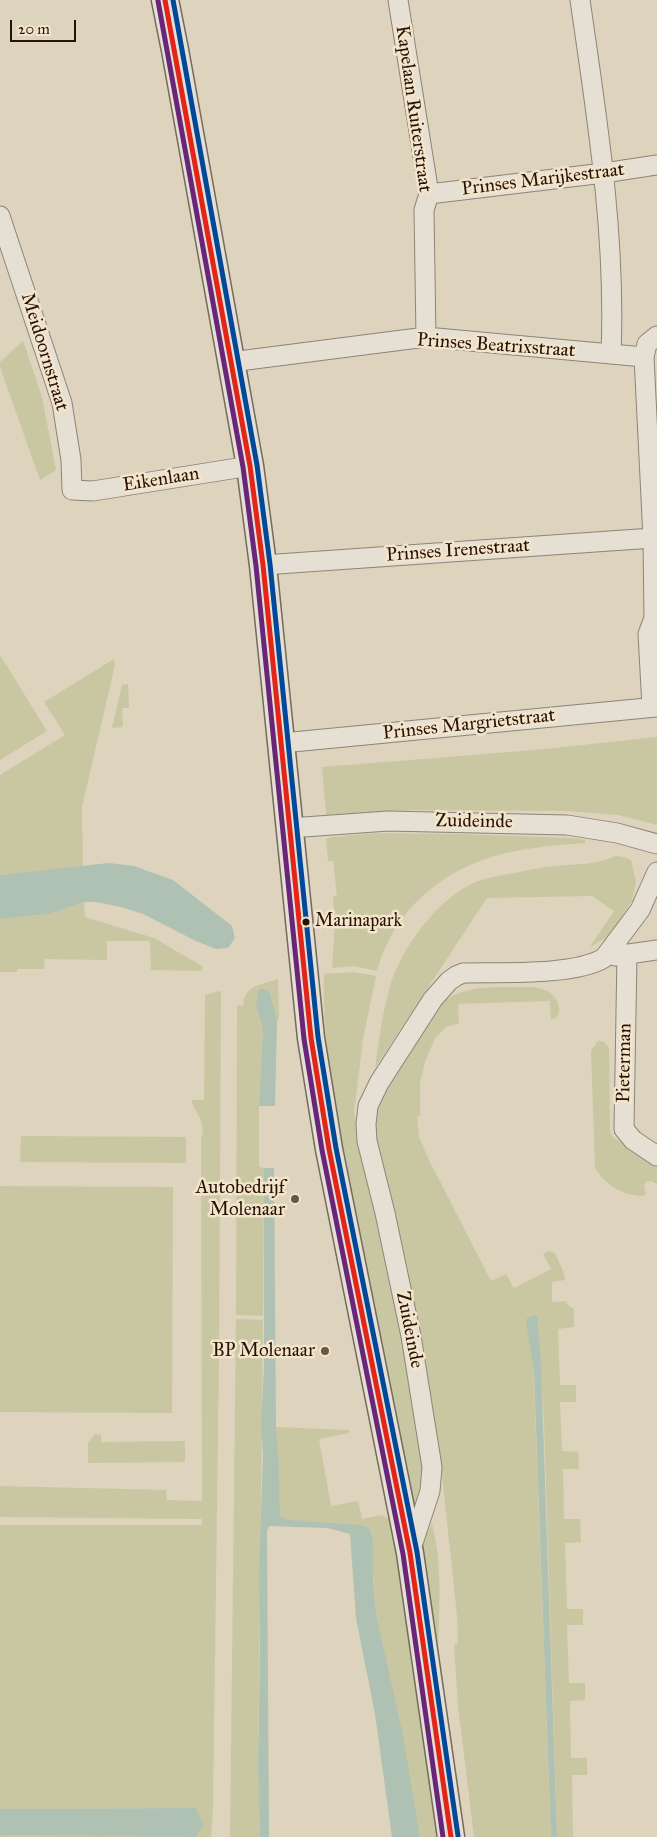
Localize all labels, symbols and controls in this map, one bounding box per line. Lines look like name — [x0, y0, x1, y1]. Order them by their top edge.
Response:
scale bar — [12, 10, 79, 42]
text: 20 m — [18, 20, 50, 38]
street label: Kapelaan Ruiterstraat — [390, 24, 436, 194]
street label: Prinses Marijkestraat — [460, 159, 626, 201]
street label: Meidoornstraat — [15, 290, 73, 414]
street label: Prinses Beatrixstraat — [416, 329, 576, 363]
street label: Eikenlaan — [121, 463, 201, 497]
street label: Prinses Irenestraat — [385, 535, 531, 567]
street label: Prinses Margrietstraat — [382, 705, 556, 745]
street label: Zuideinde — [435, 810, 513, 834]
place label: Marinapark — [315, 911, 402, 933]
marker: Marinapark — [301, 917, 311, 927]
street label: Pieterman — [613, 1023, 637, 1103]
place label: Autobedrijf Molenaar — [196, 1177, 285, 1221]
marker: Autobedrijf Molenaar — [289, 1193, 301, 1205]
street label: Zuideinde — [390, 1290, 428, 1370]
place label: BP Molenaar — [212, 1340, 315, 1362]
marker: BP Molenaar — [319, 1345, 331, 1357]

